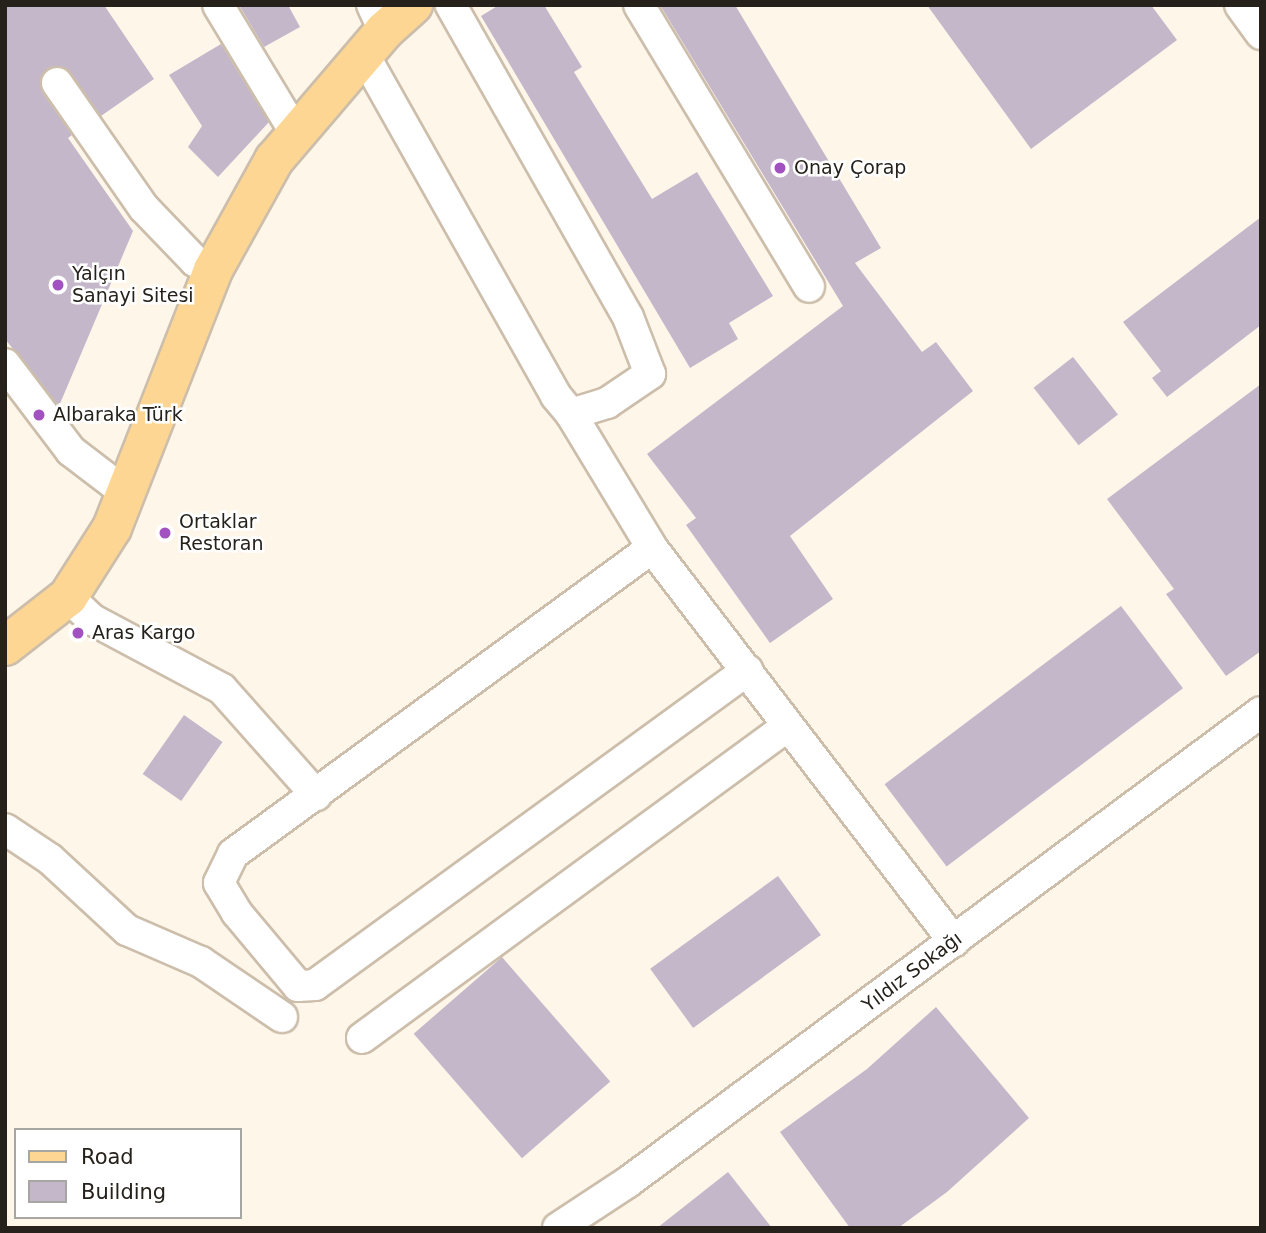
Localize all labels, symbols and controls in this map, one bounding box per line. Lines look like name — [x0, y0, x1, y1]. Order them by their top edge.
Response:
place label: Onay Çorap — [794, 157, 906, 179]
marker: Onay Çorap — [772, 160, 788, 176]
place label: Yalçın Sanayi Sitesi — [72, 263, 194, 307]
marker: Yalçın Sanayi Sitesi — [50, 277, 66, 293]
place label: Albaraka Türk — [53, 404, 183, 426]
marker: Albaraka Türk — [31, 407, 47, 423]
place label: Ortaklar Restoran — [179, 511, 264, 555]
marker: Ortaklar Restoran — [157, 525, 173, 541]
place label: Aras Kargo — [92, 622, 195, 644]
marker: Aras Kargo — [70, 625, 86, 641]
street label: Yıldız Sokağı — [858, 927, 966, 1017]
legend — [14, 1128, 242, 1219]
text: Road — [81, 1145, 134, 1169]
text: Building — [81, 1180, 166, 1204]

